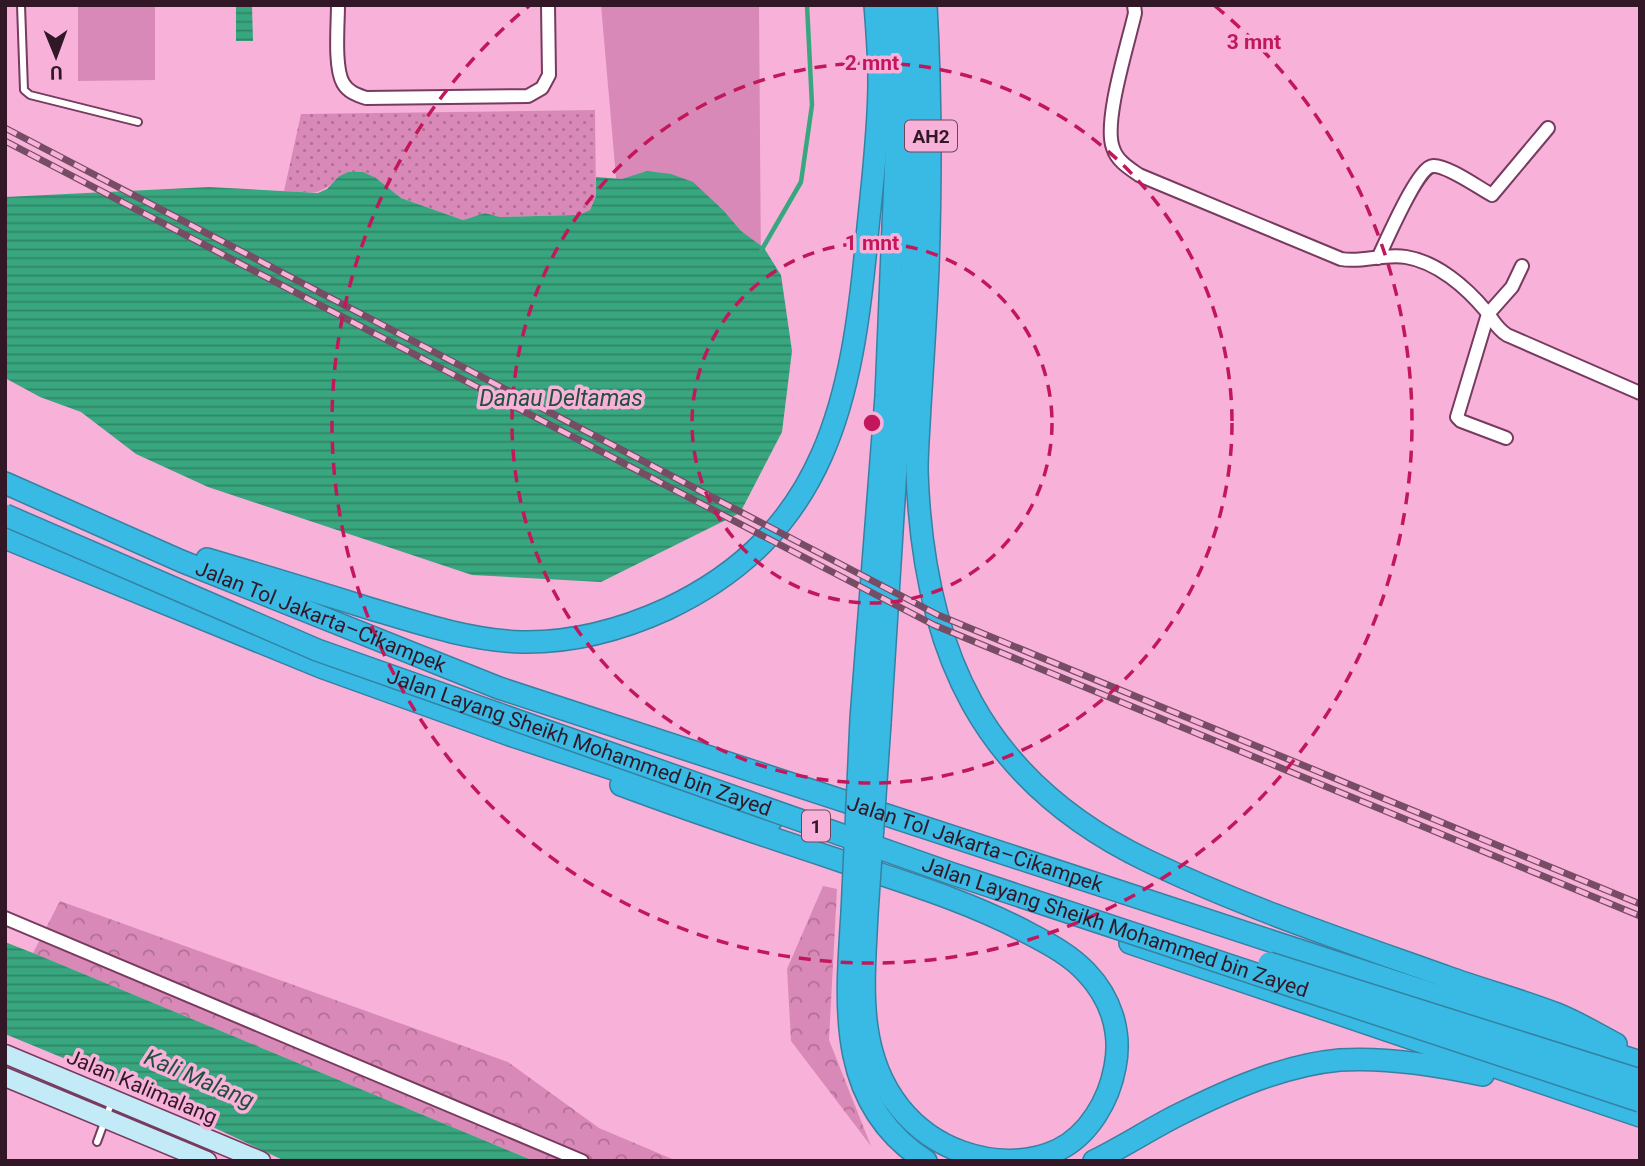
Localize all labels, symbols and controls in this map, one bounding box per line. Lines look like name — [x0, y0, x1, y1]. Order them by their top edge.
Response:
north arrow — [21, 21, 91, 91]
text: 3 mnt — [1227, 30, 1281, 54]
text: 2 mnt — [845, 51, 899, 75]
text: U — [50, 61, 63, 84]
road number: AH2 — [905, 120, 957, 152]
text: 1 mnt — [845, 231, 899, 255]
water label: Danau Deltamas — [479, 385, 643, 412]
centre of rings — [860, 411, 884, 435]
street label: Jalan Tol Jakarta–Cikampek — [192, 556, 450, 678]
street label: Jalan Layang Sheikh Mohammed bin Zayed — [384, 664, 774, 821]
street label: Jalan Tol Jakarta–Cikampek — [844, 791, 1106, 897]
road number: 1 — [802, 810, 830, 842]
street label: Jalan Layang Sheikh Mohammed bin Zayed — [919, 852, 1311, 1003]
water label: Kali Malang — [140, 1044, 258, 1114]
street label: Jalan Kalimalang — [63, 1045, 221, 1129]

